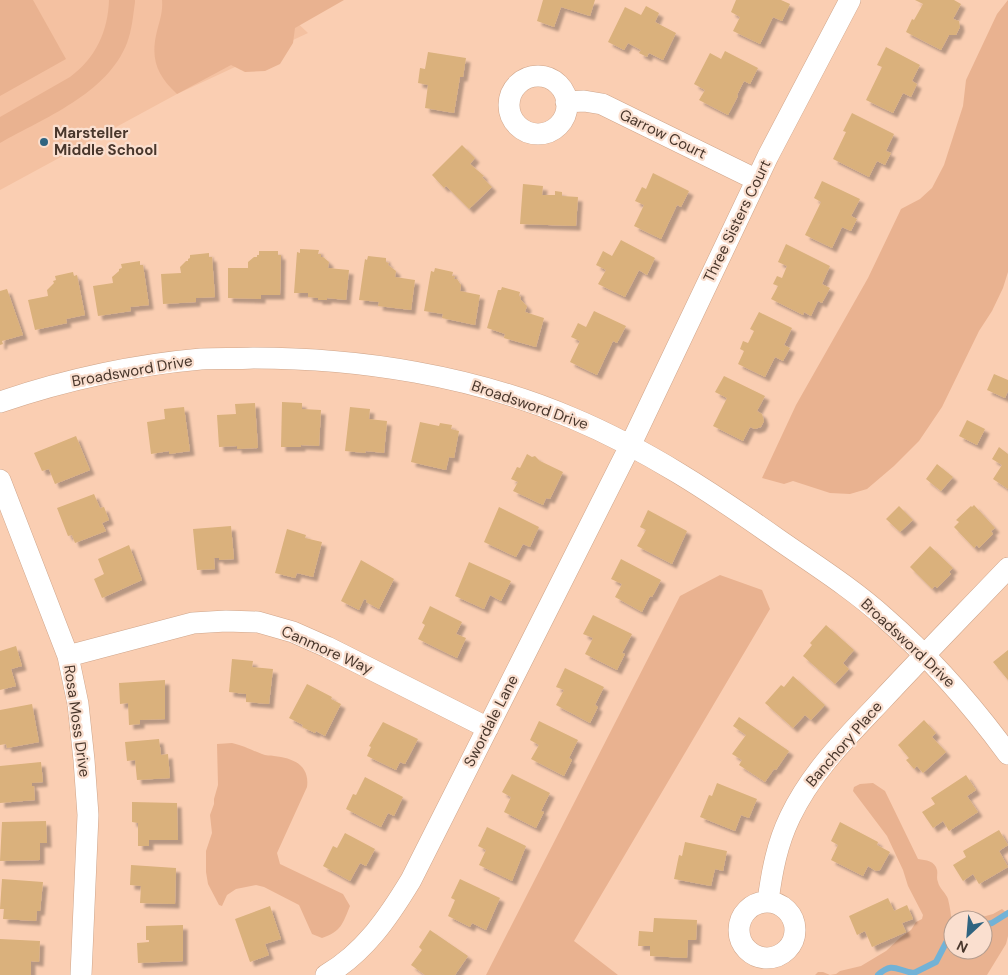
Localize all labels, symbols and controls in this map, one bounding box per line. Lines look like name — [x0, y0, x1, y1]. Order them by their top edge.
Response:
street label: Garrow Court — [616, 104, 710, 164]
place label: Marsteller Middle School — [54, 123, 157, 160]
marker: Marsteller Middle School — [38, 136, 50, 148]
street label: Three Sisters Court — [699, 156, 775, 286]
street label: Broadsword Drive — [70, 351, 194, 391]
street label: Broadsword Drive — [469, 376, 591, 434]
street label: Broadsword Drive — [856, 594, 960, 692]
street label: Canmore Way — [278, 621, 376, 679]
street label: Rosa Moss Drive — [59, 664, 95, 778]
street label: Swordale Lane — [459, 672, 523, 770]
street label: Banchory Place — [801, 697, 887, 791]
north arrow — [943, 910, 993, 960]
text: N — [954, 936, 971, 957]

